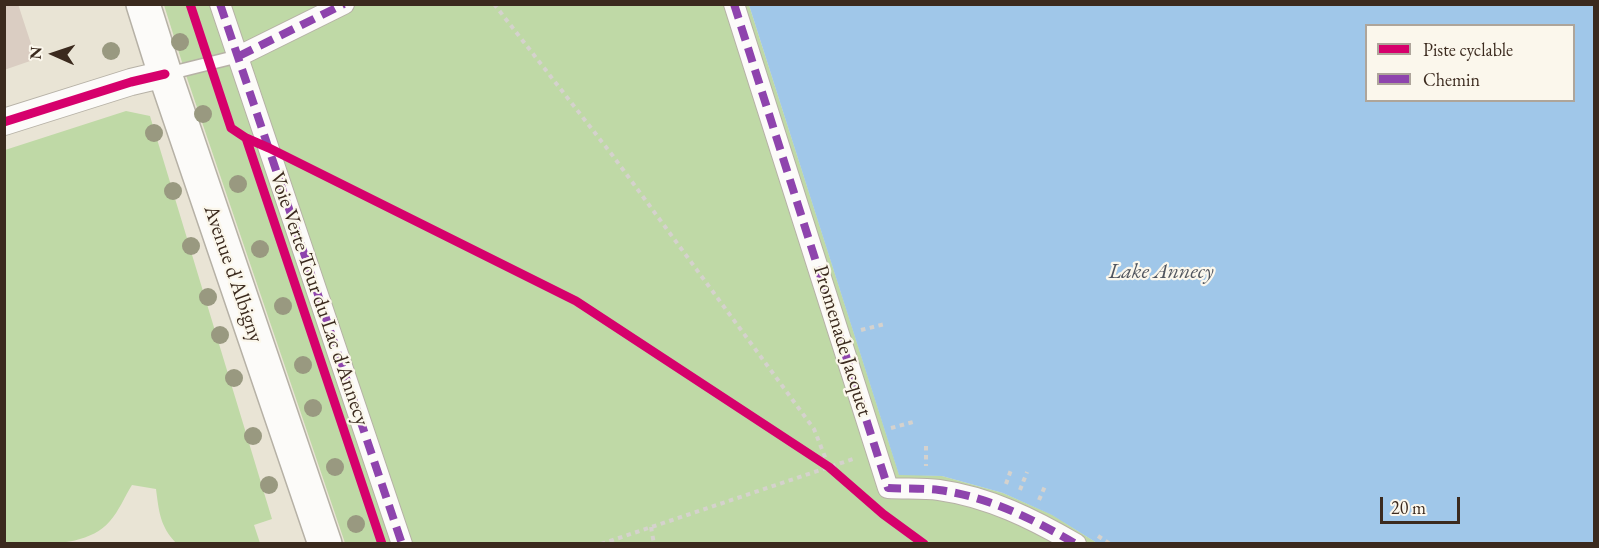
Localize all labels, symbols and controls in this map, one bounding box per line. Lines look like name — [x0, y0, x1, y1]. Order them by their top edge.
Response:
north arrow — [24, 24, 84, 84]
legend — [1365, 24, 1575, 102]
text: Piste cyclable — [1423, 38, 1513, 61]
text: N — [25, 46, 46, 60]
text: Chemin — [1423, 68, 1480, 91]
street label: Voie Verte Tour du Lac d'Annecy — [264, 169, 374, 429]
street label: Avenue d'Albigny — [198, 202, 268, 346]
water label: Lake Annecy — [1108, 259, 1214, 285]
street label: Promenade Jacquet — [807, 262, 877, 420]
scale bar — [1383, 485, 1462, 523]
text: 20 m — [1391, 496, 1426, 519]

